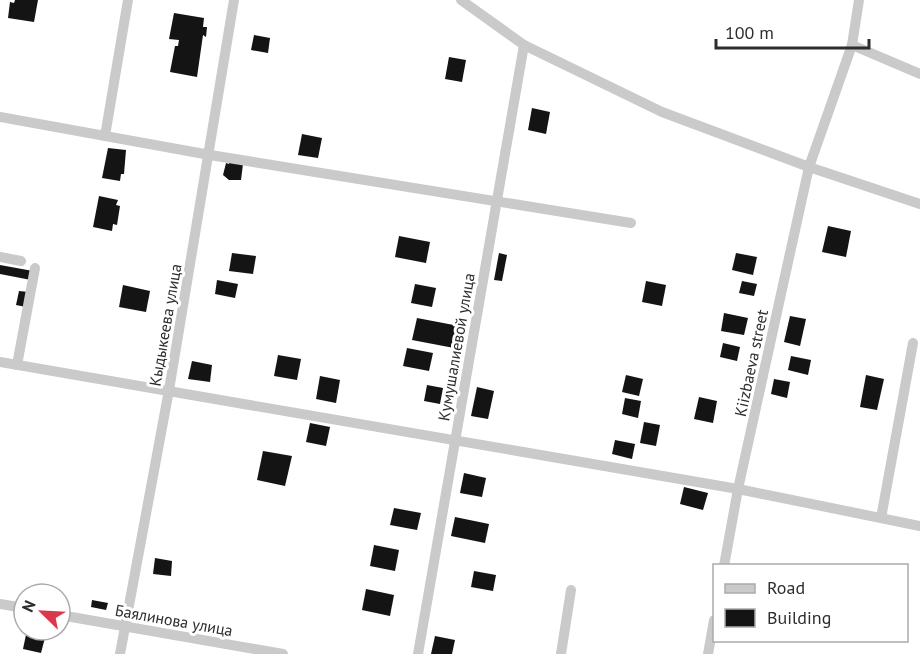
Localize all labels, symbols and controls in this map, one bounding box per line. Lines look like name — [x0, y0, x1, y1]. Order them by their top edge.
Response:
scale bar — [716, 12, 869, 50]
text: 100 m — [725, 21, 774, 44]
street label: Кыдыкеева улица — [144, 262, 186, 388]
street label: Кумушалиевой улица — [433, 271, 479, 423]
street label: Kiizbaeva street — [730, 307, 772, 418]
legend — [713, 564, 908, 642]
text: Road — [767, 576, 805, 599]
north arrow — [12, 582, 72, 642]
text: N — [17, 597, 40, 615]
street label: Баялинова улица — [114, 600, 234, 640]
text: Building — [767, 606, 831, 629]

